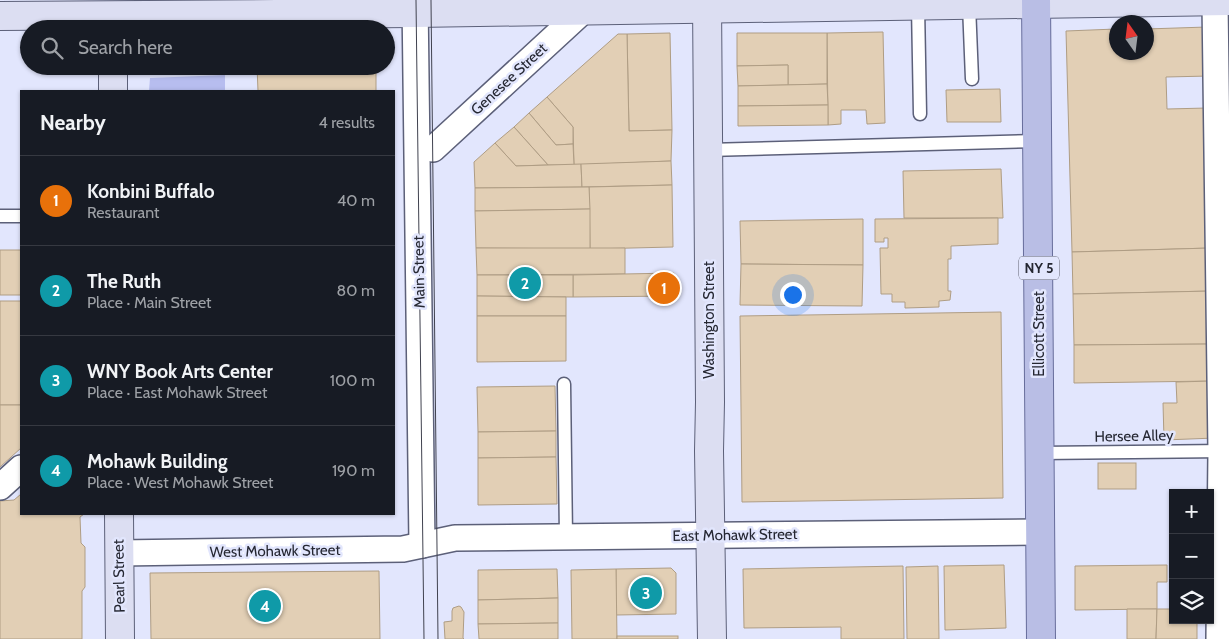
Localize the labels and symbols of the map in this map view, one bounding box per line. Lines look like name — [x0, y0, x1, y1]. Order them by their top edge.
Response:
north arrow — [1109, 15, 1154, 60]
street label: Genesee Street — [467, 39, 551, 119]
street label: Main Street — [409, 235, 429, 309]
road number: NY 5 — [1019, 256, 1059, 280]
street label: Washington Street — [700, 261, 718, 379]
pin: 2 — [509, 264, 541, 302]
pin: 1 — [648, 269, 680, 307]
your location — [780, 282, 806, 308]
street label: Ellicott Street — [1030, 291, 1048, 377]
street label: Hersee Alley — [1094, 426, 1174, 446]
street label: East Mohawk Street — [672, 525, 798, 545]
street label: Pearl Street — [109, 539, 129, 613]
street label: West Mohawk Street — [209, 541, 341, 561]
pin: 3 — [630, 574, 662, 612]
pin: 4 — [249, 587, 281, 625]

